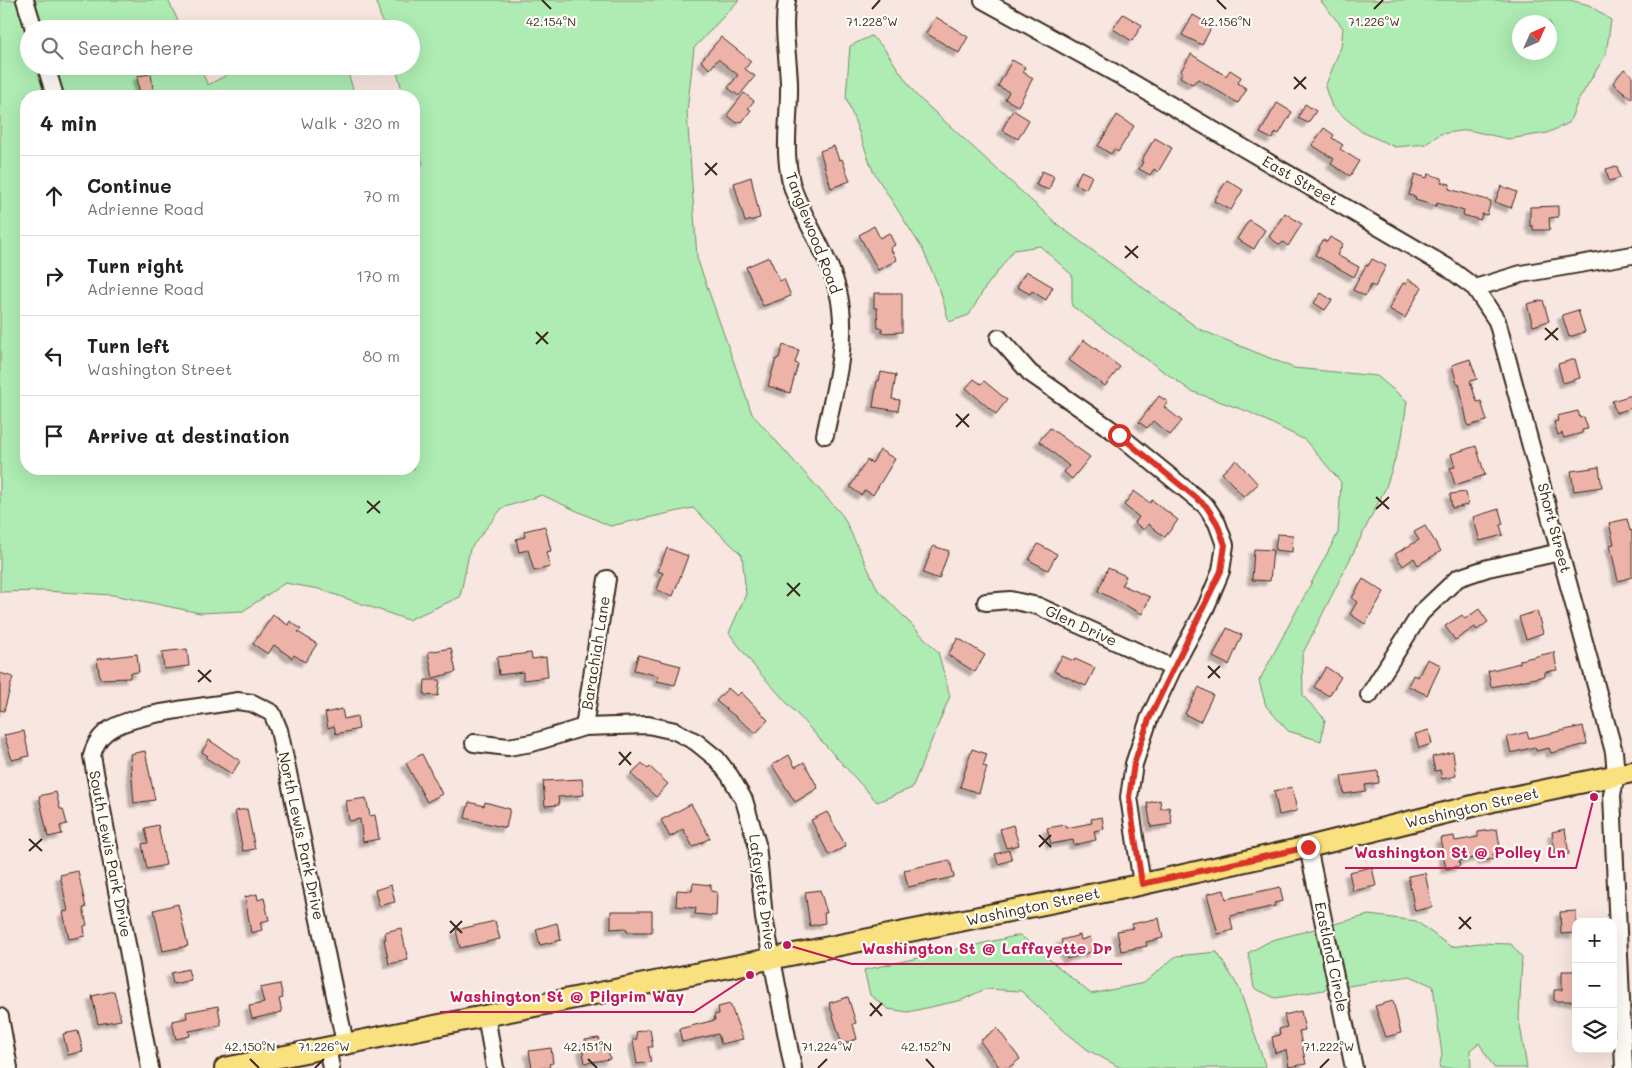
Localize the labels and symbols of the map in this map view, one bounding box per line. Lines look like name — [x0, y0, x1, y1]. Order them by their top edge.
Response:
text: 42.154°N — [526, 13, 576, 29]
text: 71.228°W — [846, 13, 898, 29]
text: 42.156°N — [1201, 13, 1251, 29]
text: 71.226°W — [1348, 13, 1400, 29]
north arrow — [1512, 15, 1557, 60]
street label: East Street — [1259, 150, 1342, 210]
street label: Tanglewood Road — [782, 169, 846, 296]
route start — [1108, 424, 1131, 447]
street label: Short Street — [1533, 480, 1577, 575]
street label: Barachiah Lane — [576, 595, 614, 711]
street label: Glen Drive — [1042, 600, 1121, 650]
street label: North Lewis Park Drive — [274, 750, 330, 922]
street label: South Lewis Park Drive — [85, 769, 137, 939]
street label: Washington Street — [1403, 782, 1540, 832]
street label: Lafayette Drive — [745, 833, 781, 951]
route end — [1297, 836, 1320, 859]
callout: Washington St @ Polley Ln — [1345, 837, 1576, 868]
text: Washington St @ Polley Ln — [1354, 841, 1566, 862]
street label: Washington Street — [964, 882, 1101, 930]
street label: Eastland Circle — [1311, 900, 1353, 1014]
callout: Washington St @ Laffayette Dr — [852, 933, 1122, 964]
text: Washington St @ Laffayette Dr — [862, 937, 1112, 958]
callout: Washington St @ Pilgrim Way — [440, 981, 694, 1012]
text: Washington St @ Pilgrim Way — [450, 985, 684, 1006]
text: 42.150°N — [225, 1038, 275, 1054]
text: 71.226°W — [298, 1038, 350, 1054]
text: 42.151°N — [564, 1038, 612, 1054]
text: 71.224°W — [801, 1038, 853, 1054]
text: 42.152°N — [901, 1038, 951, 1054]
text: 71.222°W — [1304, 1038, 1354, 1054]

